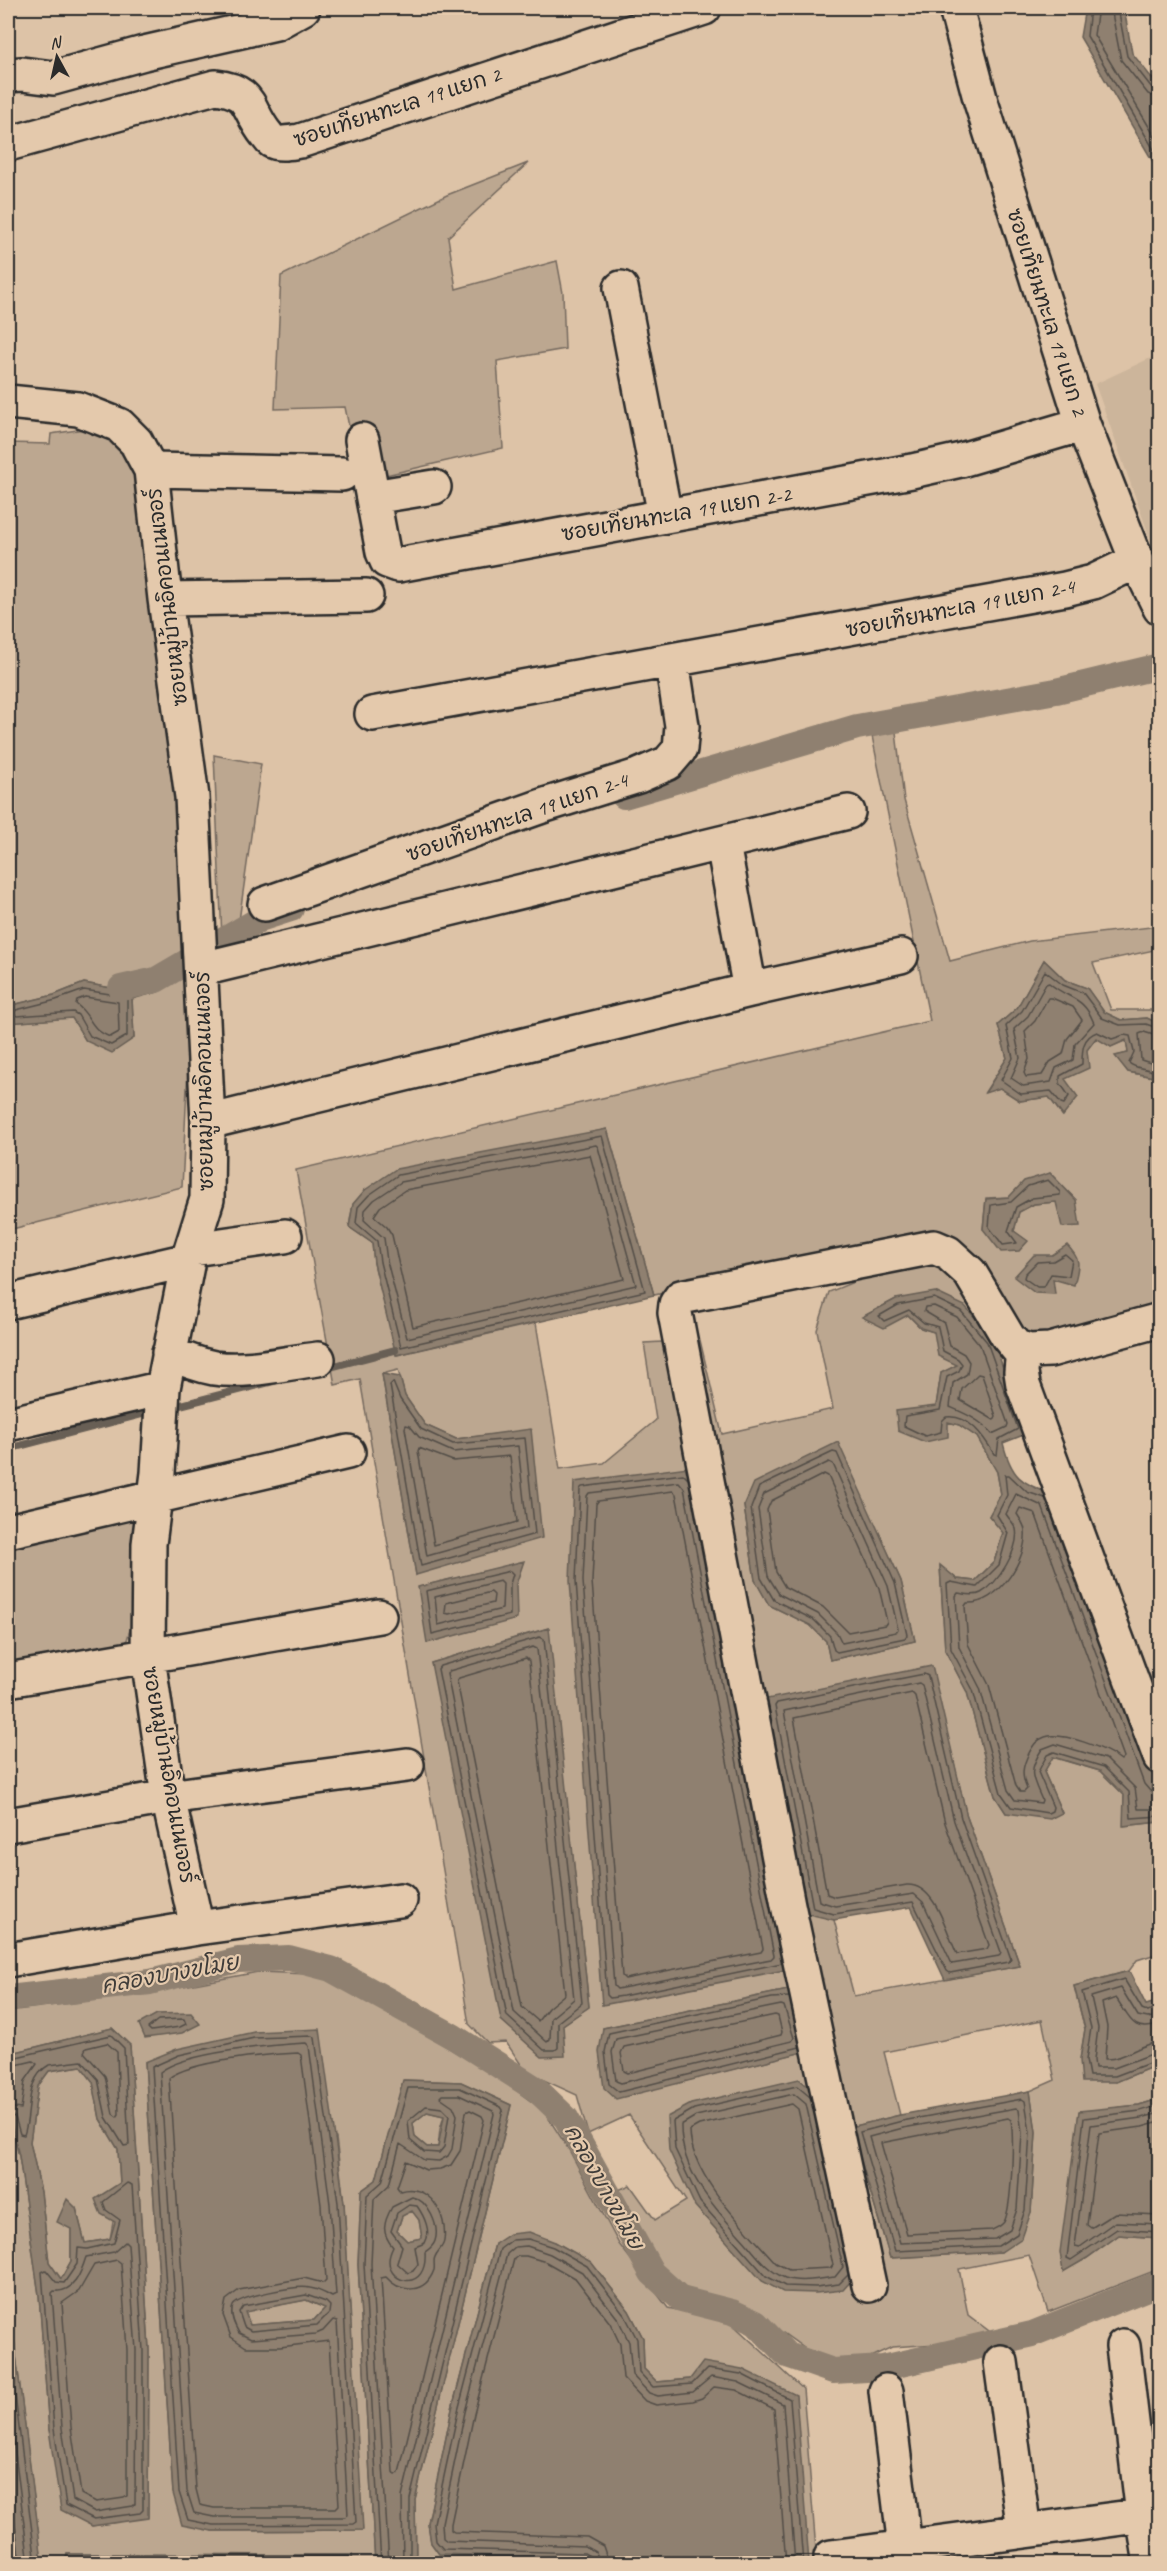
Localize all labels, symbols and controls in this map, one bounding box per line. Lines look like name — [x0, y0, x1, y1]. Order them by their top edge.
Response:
north arrow — [27, 27, 87, 87]
text: N — [49, 32, 64, 54]
street label: ซอยเทียนทะเล 19 แยก 2 — [290, 61, 505, 153]
street label: ซอยเทียนทะเล 19 แยก 2 — [1001, 205, 1093, 420]
street label: ซอยเทียนทะเล 19 แยก 2-2 — [559, 481, 794, 547]
street label: ซอยหมู่บ้านอิคอนเนเจอร์ — [141, 486, 196, 708]
street label: ซอยเทียนทะเล 19 แยก 2-4 — [843, 573, 1079, 643]
street label: ซอยเทียนทะเล 19 แยก 2-4 — [403, 766, 634, 867]
street label: ซอยหมู่บ้านอิคอนเนเจอร์ — [189, 971, 222, 1191]
street label: ซอยหมู่บ้านอิคอนเนเจอร์ — [134, 1664, 201, 1886]
water label: คลองบางขโมย — [99, 1947, 243, 2000]
water label: คลองบางขโมย — [558, 2119, 652, 2257]

